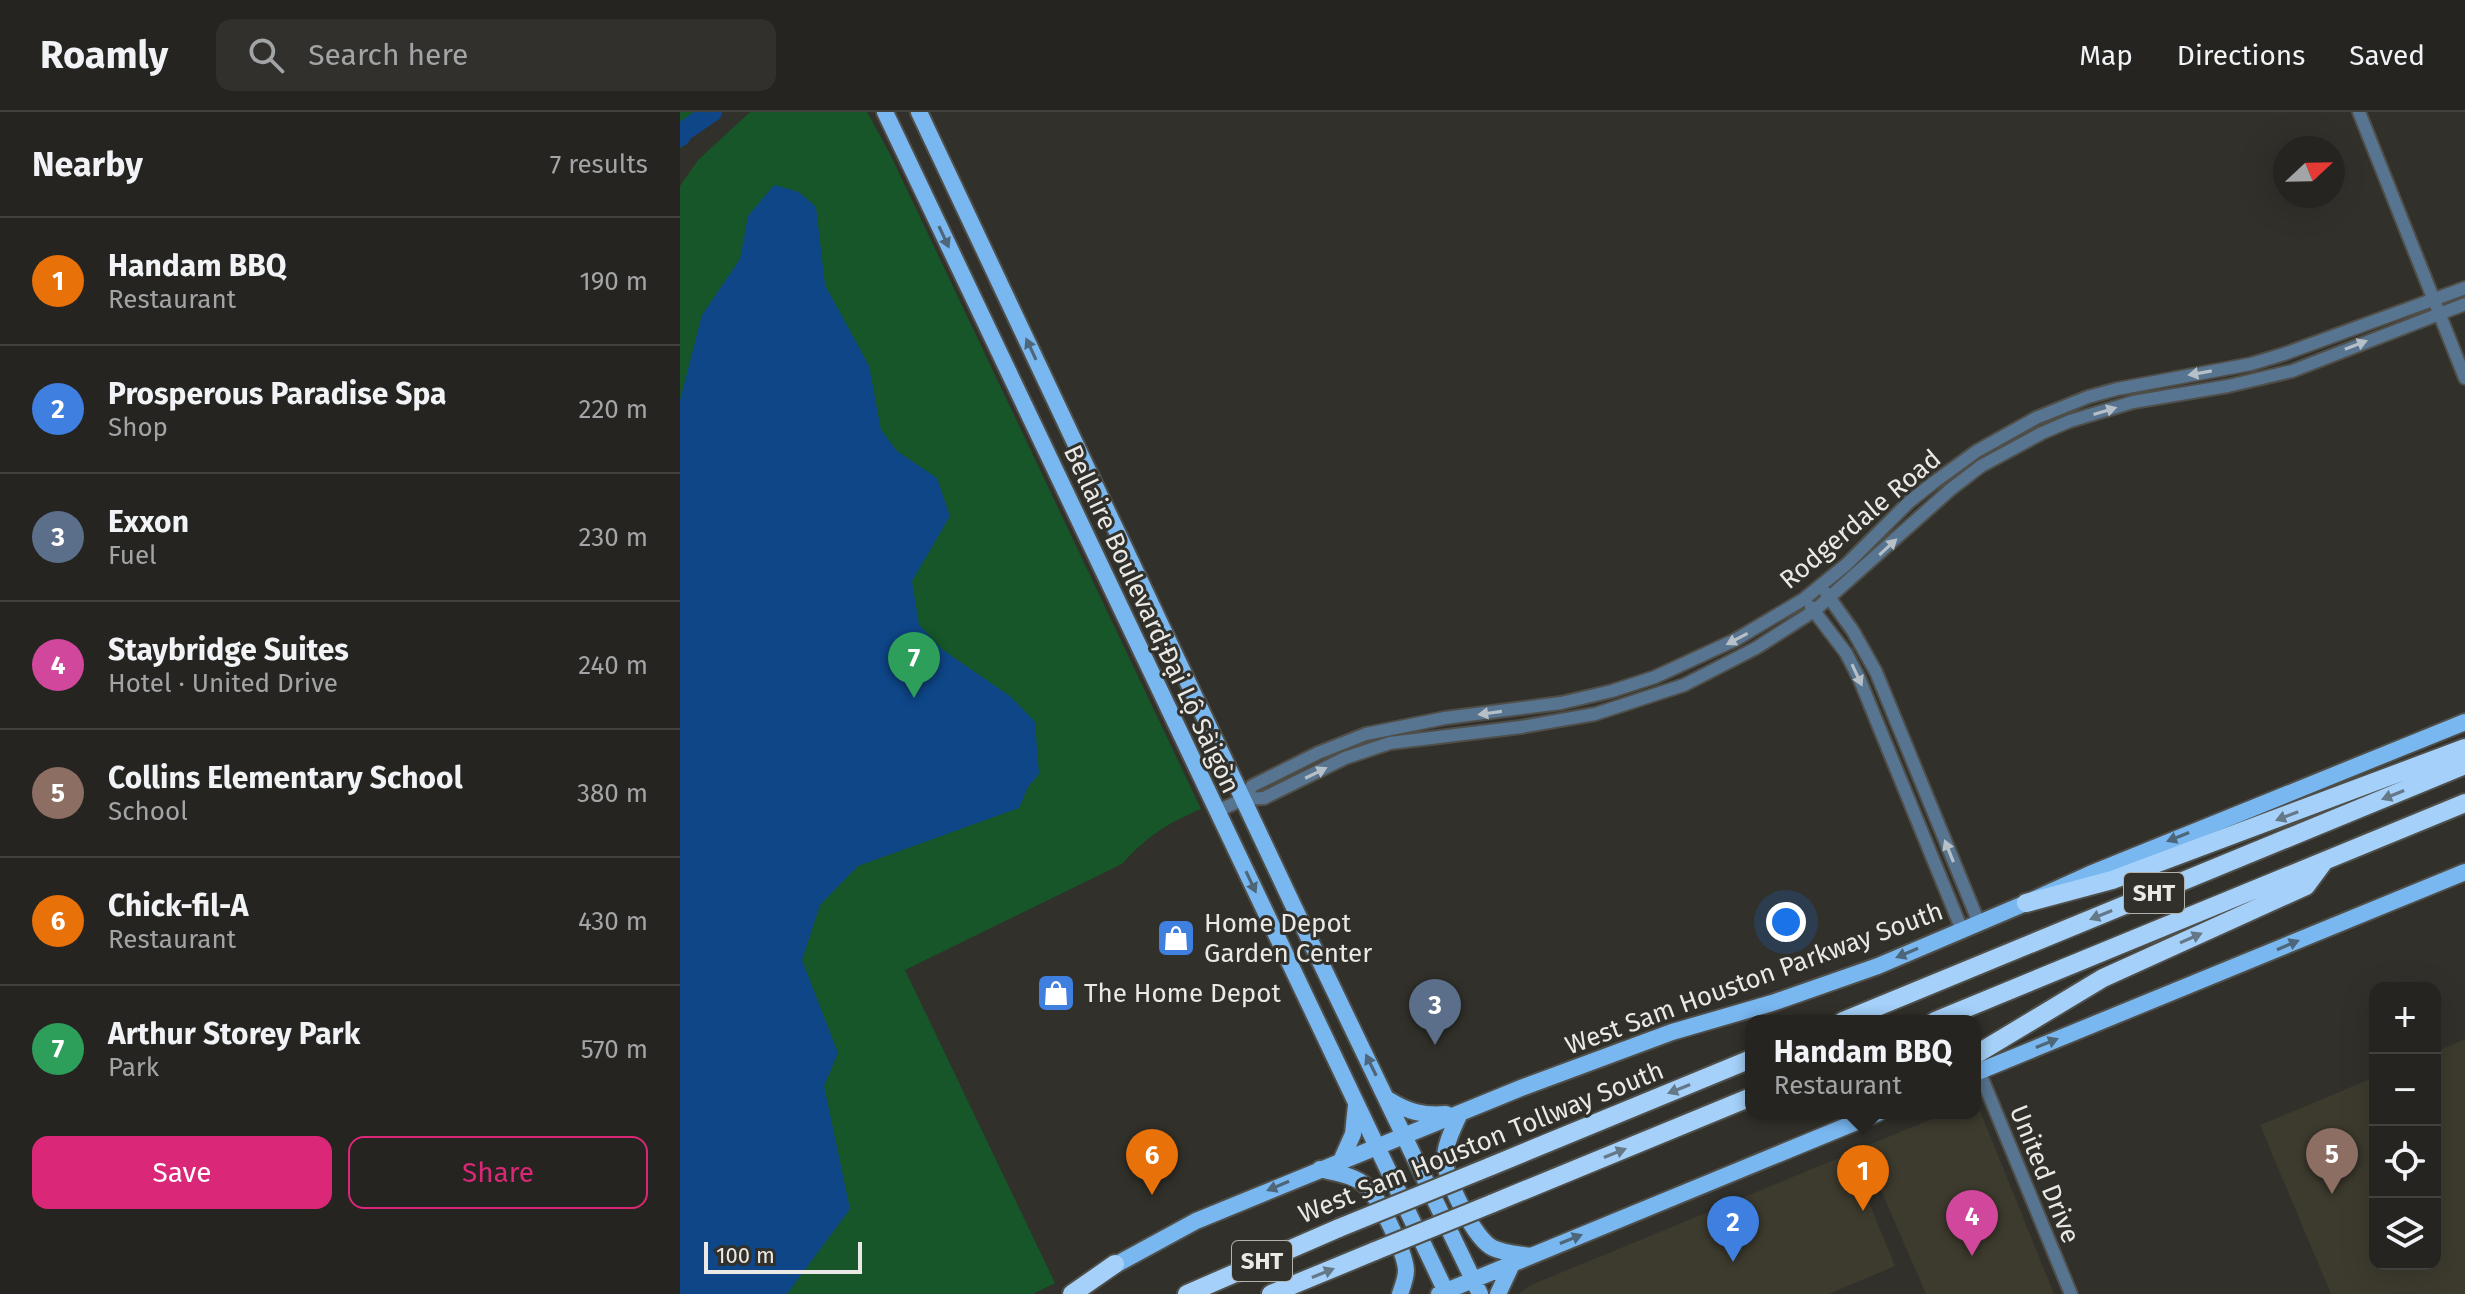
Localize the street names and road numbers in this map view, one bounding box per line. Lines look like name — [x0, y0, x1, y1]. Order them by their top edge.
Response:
street label: Bellaire Boulevard;Đại Lộ Sàigòn — [1057, 440, 1246, 798]
street label: Rodgerdale Road — [1774, 443, 1947, 596]
road number: SHT — [2124, 873, 2184, 913]
street label: West Sam Houston Parkway South — [1561, 896, 1947, 1061]
street label: West Sam Houston Tollway South — [1294, 1055, 1668, 1230]
street label: United Drive — [2003, 1101, 2086, 1248]
road number: SHT — [1232, 1241, 1292, 1281]

